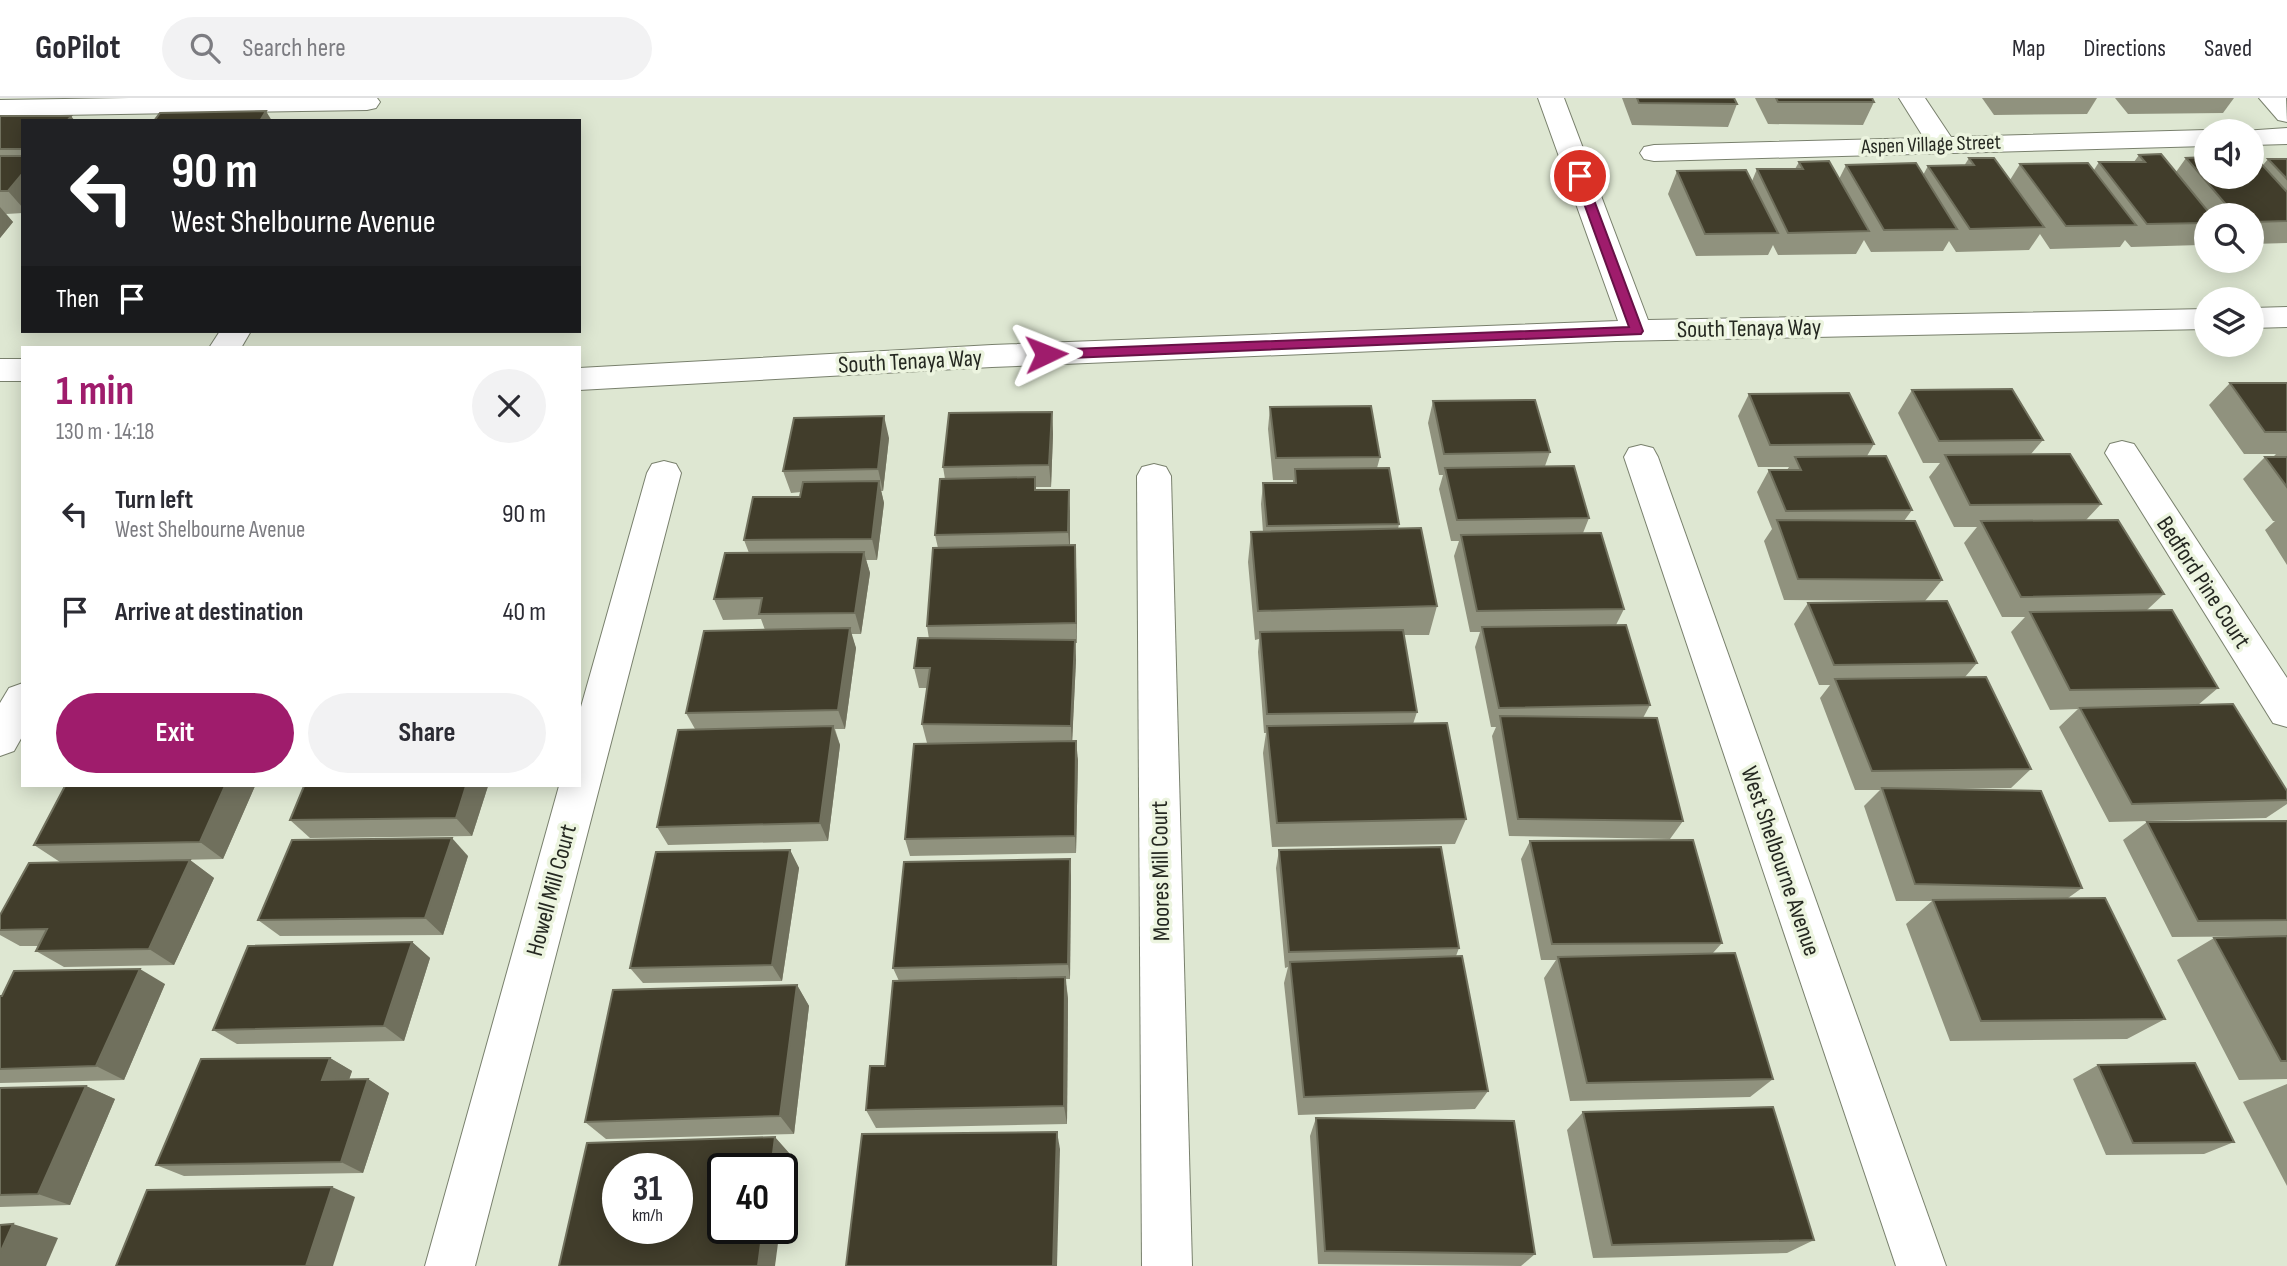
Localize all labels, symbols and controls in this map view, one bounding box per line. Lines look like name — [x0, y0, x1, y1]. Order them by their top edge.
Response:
search box — [162, 17, 652, 80]
text: GoPilot — [35, 28, 120, 68]
icon: search — [186, 29, 224, 67]
text: Search here — [242, 33, 346, 64]
text: Map — [2012, 34, 2045, 63]
text: Directions — [2083, 34, 2166, 63]
text: Saved — [2204, 34, 2252, 63]
map controls — [2194, 119, 2264, 357]
button: sound — [2194, 119, 2264, 189]
street label: Aspen Village Street — [1860, 130, 2001, 159]
text: 90 m — [171, 143, 258, 202]
pin — [1550, 146, 1610, 206]
icon: left — [56, 147, 147, 238]
icon: arrive — [1561, 157, 1599, 195]
text: West Shelbourne Avenue — [171, 203, 436, 242]
button: search — [2194, 203, 2264, 273]
icon: arrive — [113, 280, 151, 318]
text: Then — [56, 284, 99, 315]
button: layers — [2194, 287, 2264, 357]
street label: South Tenaya Way — [1677, 313, 1821, 344]
position arrow — [1009, 317, 1083, 391]
street label: South Tenaya Way — [837, 343, 983, 380]
text: 1 min — [56, 366, 134, 417]
button: close — [472, 369, 546, 443]
text: 130 m · 14:18 — [56, 418, 154, 446]
text: Turn left — [115, 485, 193, 516]
icon: left — [56, 495, 94, 533]
text: 90 m — [502, 499, 546, 530]
street label: Bedford Pine Court — [2150, 511, 2257, 654]
text: West Shelbourne Avenue — [115, 516, 305, 544]
icon: arrive — [56, 593, 94, 631]
text: Arrive at destination — [115, 597, 303, 628]
text: 40 m — [503, 597, 546, 628]
button: Exit — [56, 693, 294, 773]
button: Share — [308, 693, 546, 773]
street label: West Shelbourne Avenue — [1734, 763, 1827, 960]
street label: Moores Mill Court — [1145, 801, 1176, 941]
street label: Howell Mill Court — [520, 821, 583, 959]
speed limit sign: 40 — [707, 1153, 798, 1244]
text: 31 — [633, 1168, 662, 1211]
text: km/h — [632, 1205, 663, 1226]

